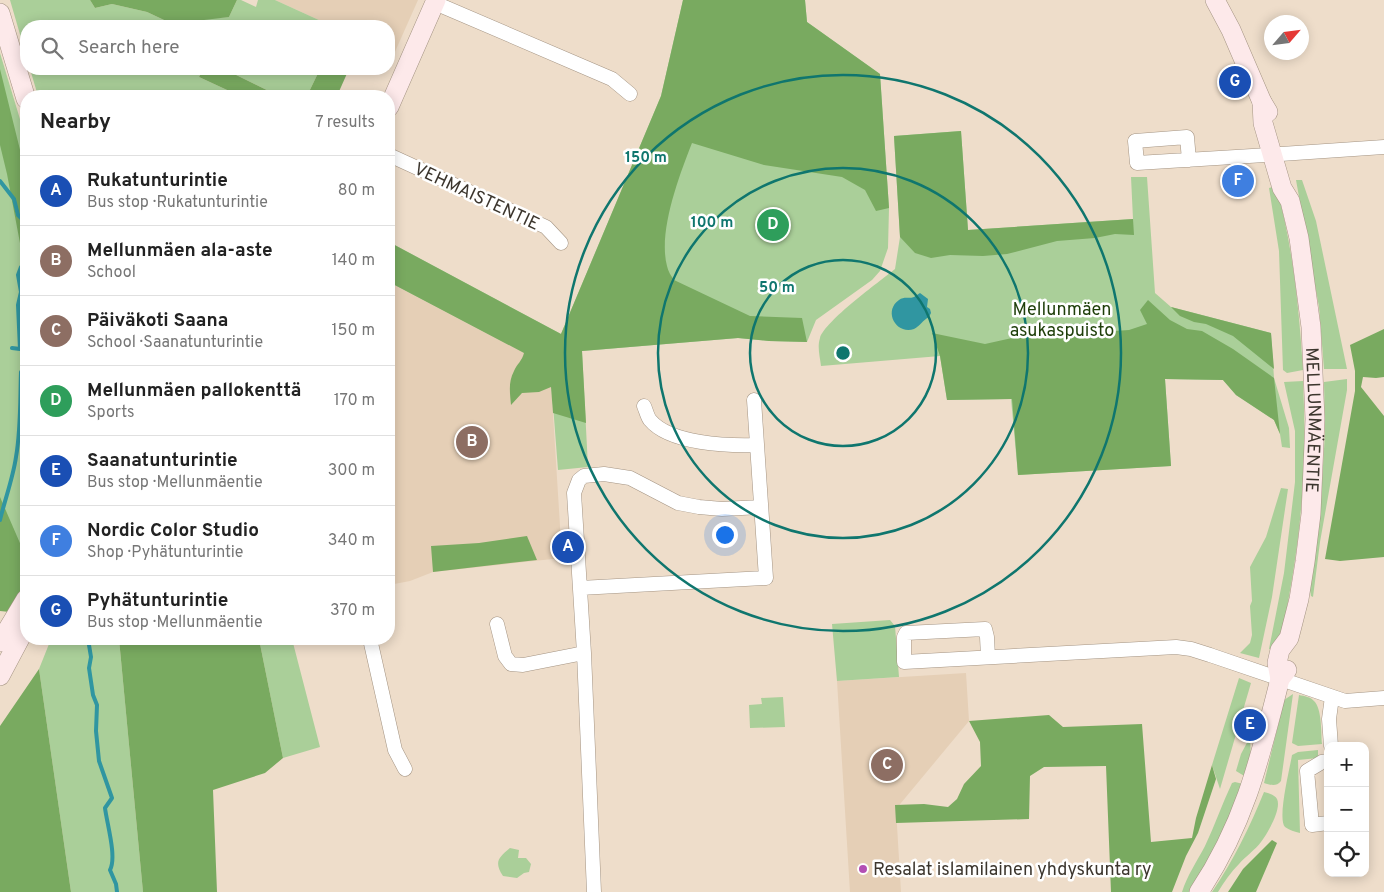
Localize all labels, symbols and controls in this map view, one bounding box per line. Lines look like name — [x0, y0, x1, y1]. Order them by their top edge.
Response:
north arrow — [1264, 15, 1309, 60]
search box — [20, 20, 395, 75]
icon: search — [38, 34, 66, 62]
text: Search here — [78, 36, 180, 60]
pin: G — [1219, 63, 1251, 101]
text: Nearby — [40, 109, 111, 136]
text: 7 results — [315, 113, 375, 133]
text: 150 m — [625, 149, 667, 168]
street label: VEHMAISTENTIE — [410, 158, 543, 237]
pin: F — [1222, 162, 1254, 200]
text: Rukatunturintie — [87, 169, 228, 193]
text: A — [50, 181, 62, 201]
text: 80 m — [338, 181, 375, 201]
text: Bus stop · Rukatunturintie — [87, 193, 268, 213]
pin: D — [757, 206, 789, 244]
text: 100 m — [691, 214, 733, 233]
text: Mellunmäen ala-aste — [87, 239, 273, 263]
text: B — [50, 251, 62, 271]
text: 140 m — [332, 251, 375, 271]
text: School — [87, 263, 136, 283]
text: 50 m — [759, 279, 795, 298]
park label: Mellunmäen asukaspuisto — [1010, 299, 1114, 343]
text: Päiväkoti Saana — [87, 309, 228, 333]
text: C — [51, 321, 61, 341]
text: 150 m — [332, 321, 375, 341]
text: School · Saanatunturintie — [87, 333, 263, 353]
centre of rings — [834, 344, 852, 362]
street label: MELLUNMÄENTIE — [1299, 347, 1326, 493]
text: Mellunmäen pallokenttä — [87, 379, 301, 403]
text: D — [50, 391, 62, 411]
text: 170 m — [334, 391, 375, 411]
text: Sports — [87, 403, 135, 423]
pin: B — [456, 423, 488, 461]
text: Saanatunturintie — [87, 449, 238, 473]
text: E — [51, 461, 61, 481]
text: 300 m — [328, 461, 375, 481]
text: Bus stop · Mellunmäentie — [87, 473, 263, 493]
text: Nordic Color Studio — [87, 519, 259, 543]
your location — [712, 522, 738, 548]
pin: A — [552, 528, 584, 566]
text: F — [51, 531, 61, 551]
text: 340 m — [328, 531, 375, 551]
text: Shop · Pyhätunturintie — [87, 543, 243, 563]
text: Pyhätunturintie — [87, 589, 228, 613]
text: G — [51, 601, 61, 621]
text: 370 m — [330, 601, 375, 621]
text: Bus stop · Mellunmäentie — [87, 613, 263, 633]
pin: E — [1234, 706, 1266, 744]
map controls — [1324, 742, 1369, 877]
button: + — [1324, 742, 1369, 787]
pin: C — [871, 746, 903, 784]
button: − — [1324, 787, 1369, 832]
button: locate — [1324, 832, 1369, 877]
place label: Resalat islamilainen yhdyskunta ry — [873, 859, 1151, 882]
marker: Resalat islamilainen yhdyskunta ry — [857, 863, 869, 875]

